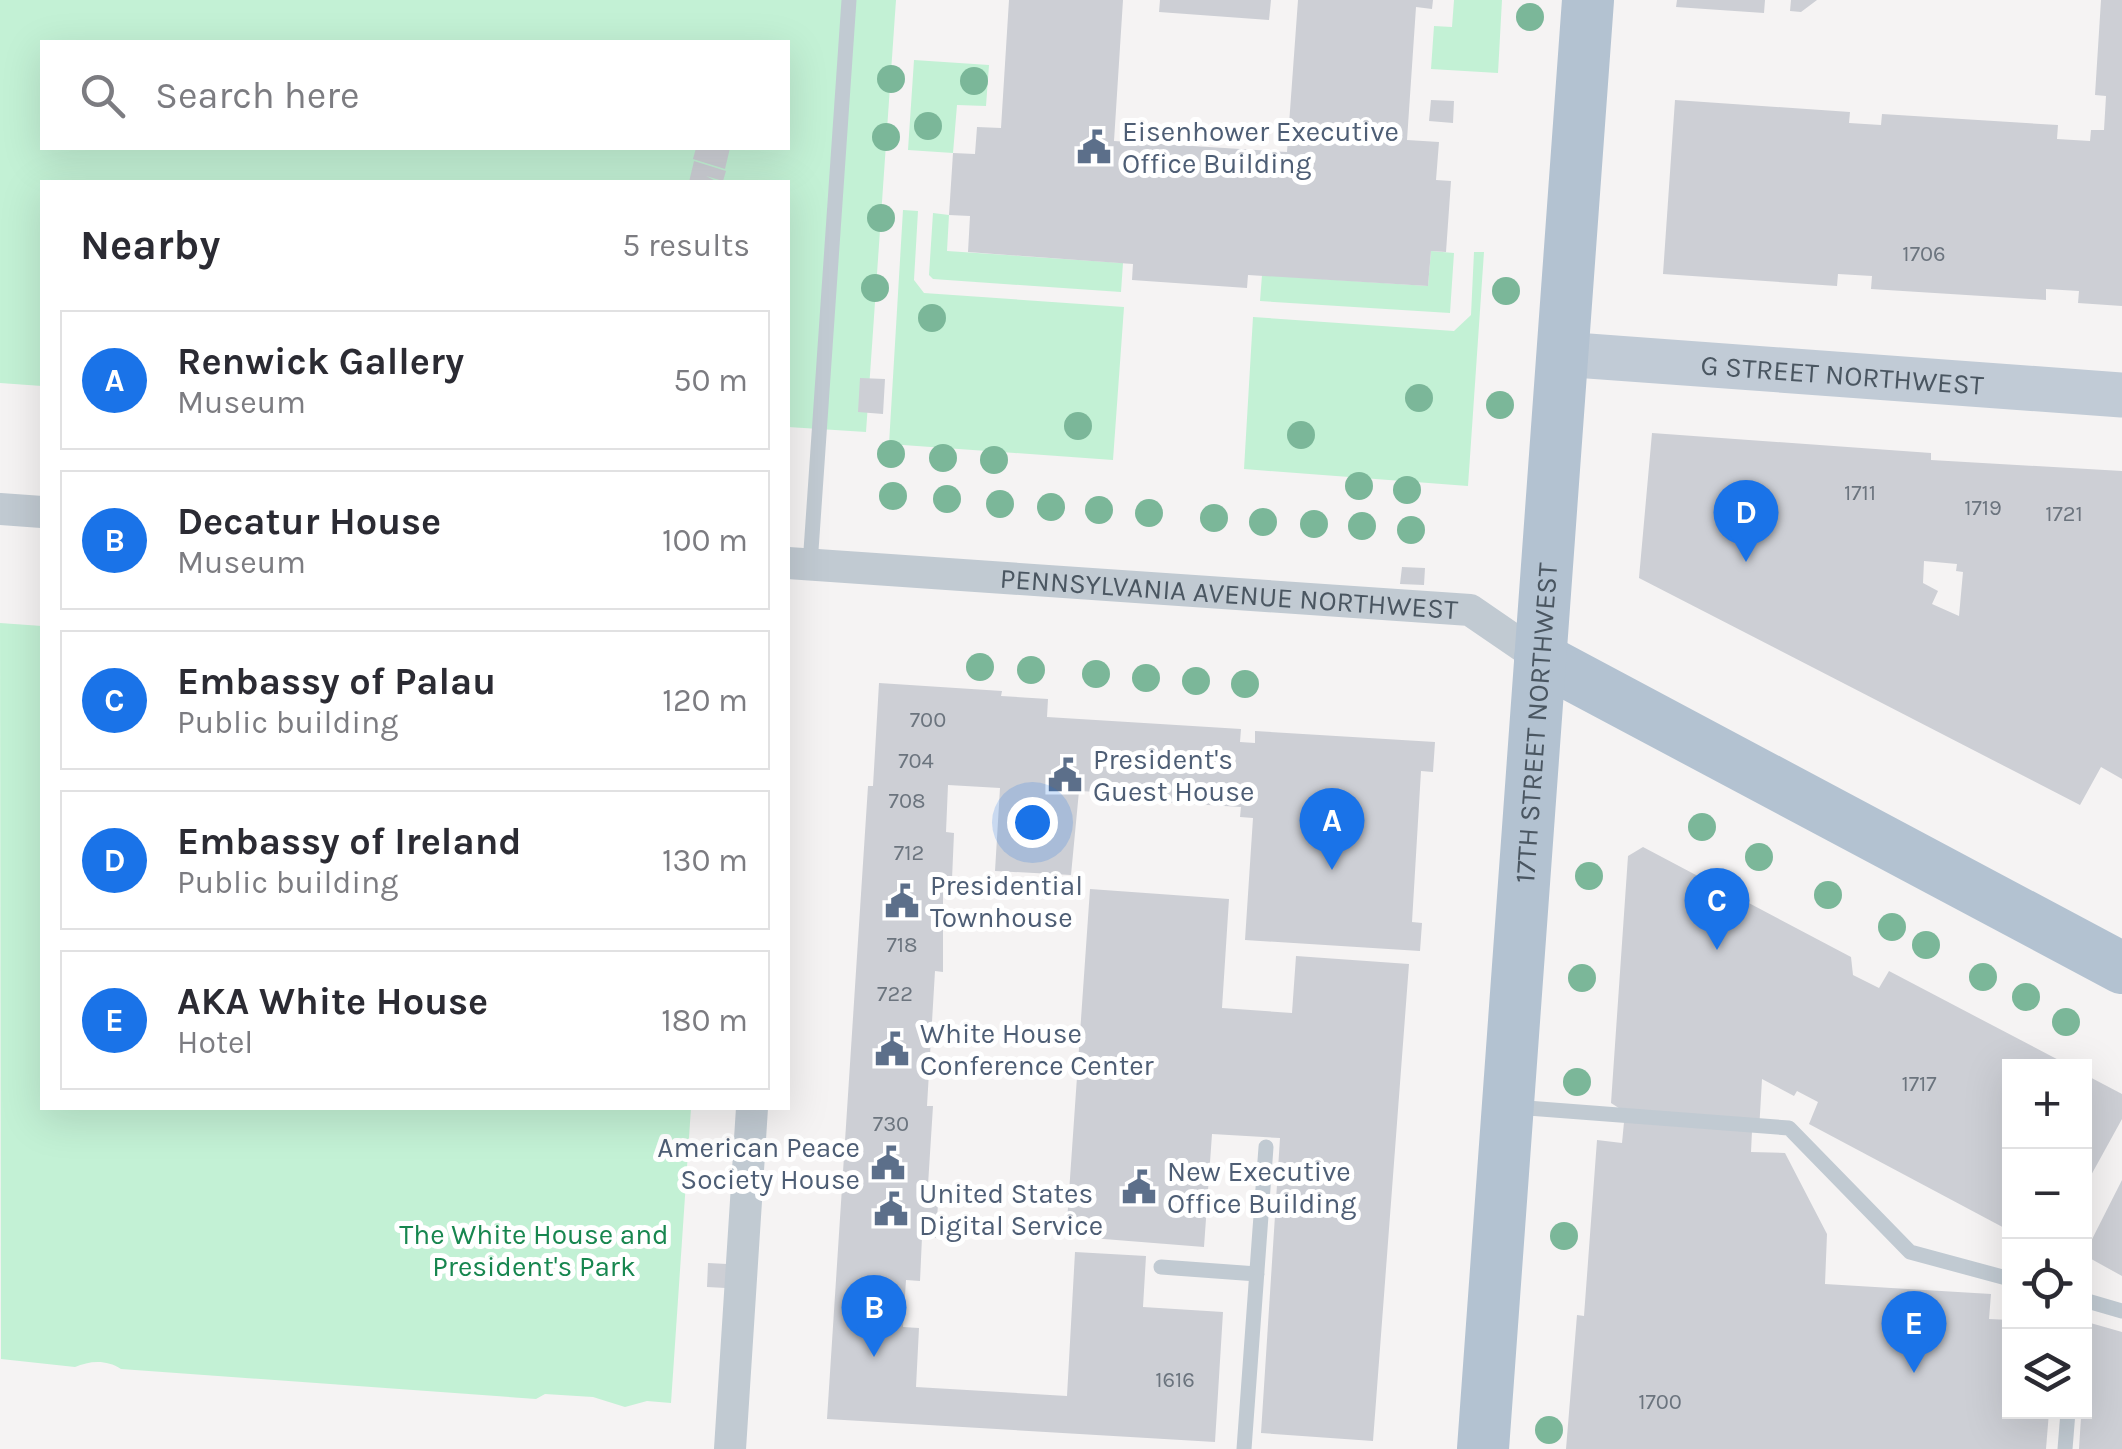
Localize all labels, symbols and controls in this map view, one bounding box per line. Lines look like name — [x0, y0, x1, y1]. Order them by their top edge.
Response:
search box — [40, 40, 790, 150]
icon: search — [75, 68, 130, 123]
text: Search here — [155, 73, 359, 118]
place label: Eisenhower Executive Office Building — [1122, 115, 1399, 180]
public building icon: Eisenhower Executive Office Building — [1075, 128, 1113, 166]
text: Nearby — [80, 220, 220, 270]
text: 5 results — [622, 227, 750, 264]
house number: 1706 — [1902, 241, 1946, 267]
text: Renwick Gallery — [177, 339, 464, 384]
street label: G STREET NORTHWEST — [1699, 348, 1985, 401]
text: A — [104, 362, 125, 399]
text: 50 m — [673, 362, 748, 399]
text: Museum — [177, 384, 306, 421]
pin: D — [1714, 480, 1778, 562]
house number: 1711 — [1844, 480, 1876, 506]
house number: 1719 — [1964, 495, 2002, 521]
text: Decatur House — [177, 499, 441, 544]
house number: 1721 — [2045, 501, 2083, 527]
text: B — [104, 522, 125, 559]
text: 100 m — [662, 522, 748, 559]
text: Museum — [177, 544, 306, 581]
street label: PENNSYLVANIA AVENUE NORTHWEST — [999, 561, 1459, 626]
street label: 17TH STREET NORTHWEST — [1508, 562, 1564, 884]
text: Embassy of Palau — [177, 659, 496, 704]
text: C — [104, 682, 125, 719]
text: 120 m — [662, 682, 748, 719]
text: Public building — [177, 704, 398, 741]
house number: 700 — [910, 707, 946, 733]
place label: President's Guest House — [1093, 743, 1254, 808]
house number: 704 — [898, 748, 934, 774]
public building icon: President's Guest House — [1046, 756, 1084, 794]
house number: 708 — [889, 788, 925, 814]
pin: A — [1300, 788, 1364, 870]
your location — [1007, 797, 1058, 848]
text: Embassy of Ireland — [177, 819, 522, 864]
house number: 712 — [894, 840, 924, 866]
text: D — [104, 842, 125, 879]
text: 130 m — [662, 842, 748, 879]
text: Public building — [177, 864, 398, 901]
pin: C — [1684, 868, 1750, 950]
place label: Presidential Townhouse — [930, 869, 1083, 934]
public building icon: Presidential Townhouse — [883, 882, 921, 920]
house number: 718 — [886, 932, 918, 958]
text: AKA White House — [177, 979, 488, 1024]
house number: 722 — [877, 981, 913, 1007]
text: E — [105, 1002, 124, 1039]
text: 180 m — [661, 1002, 748, 1039]
place label: White House Conference Center — [920, 1017, 1155, 1082]
text: Hotel — [177, 1024, 253, 1061]
public building icon: White House Conference Center — [873, 1030, 911, 1068]
map controls — [2002, 1059, 2092, 1419]
button: + — [2002, 1059, 2092, 1149]
house number: 1717 — [1901, 1071, 1937, 1097]
house number: 730 — [873, 1111, 909, 1137]
place label: American Peace Society House — [657, 1131, 860, 1196]
public building icon: American Peace Society House — [869, 1144, 907, 1182]
button: − — [2002, 1149, 2092, 1239]
place label: New Executive Office Building — [1167, 1155, 1356, 1220]
public building icon: New Executive Office Building — [1120, 1168, 1158, 1206]
place label: United States Digital Service — [919, 1177, 1103, 1242]
public building icon: United States Digital Service — [872, 1190, 910, 1228]
park label: The White House and President's Park — [399, 1218, 669, 1283]
button: locate — [2002, 1239, 2092, 1329]
pin: B — [842, 1274, 906, 1357]
pin: E — [1882, 1290, 1946, 1373]
button: layers — [2002, 1329, 2092, 1419]
house number: 1616 — [1155, 1367, 1195, 1393]
house number: 1700 — [1638, 1389, 1682, 1415]

